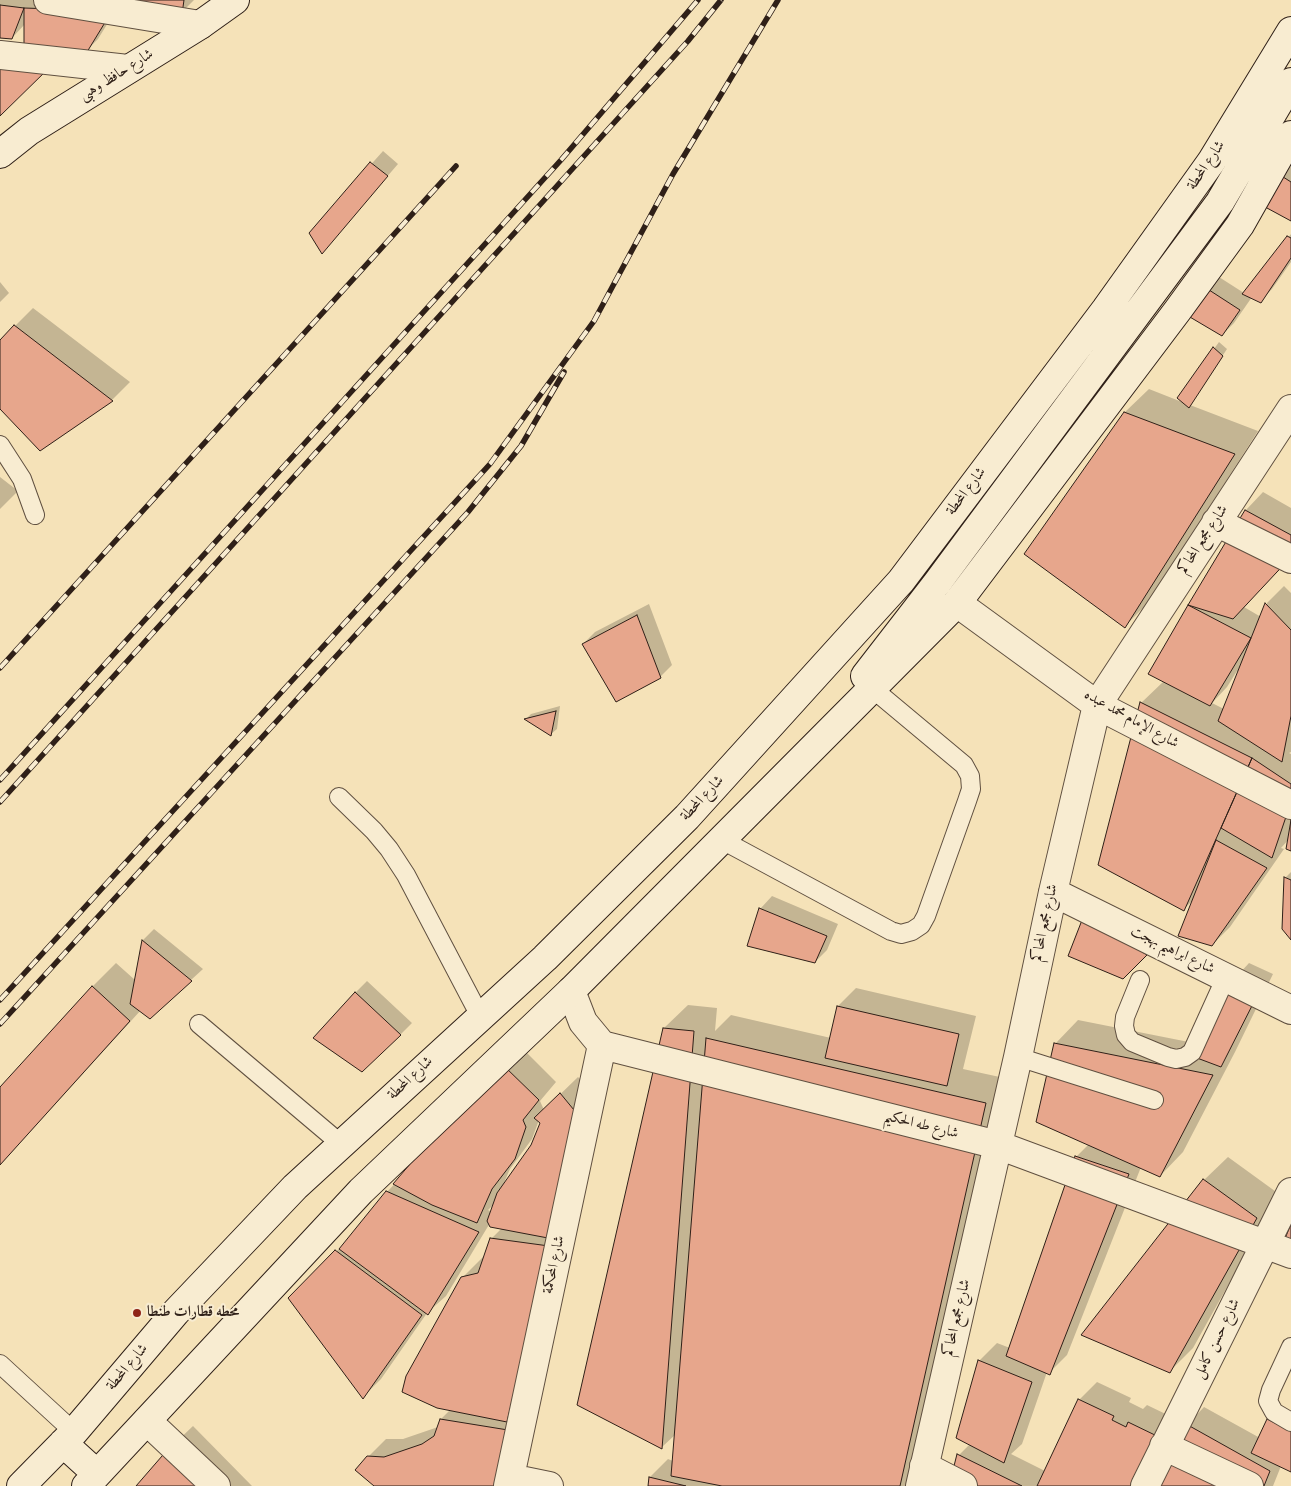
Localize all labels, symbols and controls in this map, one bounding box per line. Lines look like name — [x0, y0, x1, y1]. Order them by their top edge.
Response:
street label: شارع حافظ وهبى — [77, 46, 157, 106]
street label: شارع المحطة — [1184, 138, 1230, 194]
street label: شارع المحطة — [943, 464, 991, 520]
street label: شارع مجمع المحاكم — [1175, 502, 1233, 578]
street label: شارع الإمام محمد عبده — [1081, 687, 1181, 753]
street label: شارع المحطة — [677, 772, 729, 826]
street label: شارع مجمع المحاكم — [1029, 883, 1063, 963]
street label: شارع ابراهيم بهجت — [1127, 923, 1217, 979]
street label: شارع المحطة — [384, 1053, 438, 1105]
street label: شارع طه الحكيم — [882, 1108, 960, 1144]
street label: شارع المحكمة — [540, 1234, 570, 1296]
street label: شارع مجمع المحاكم — [940, 1278, 976, 1358]
street label: شارع حسن كامل — [1191, 1296, 1245, 1382]
place label: محطه قطارات طنطا — [147, 1304, 239, 1322]
marker: محطه قطارات طنطا — [131, 1307, 143, 1319]
street label: شارع المحطة — [103, 1341, 153, 1395]

